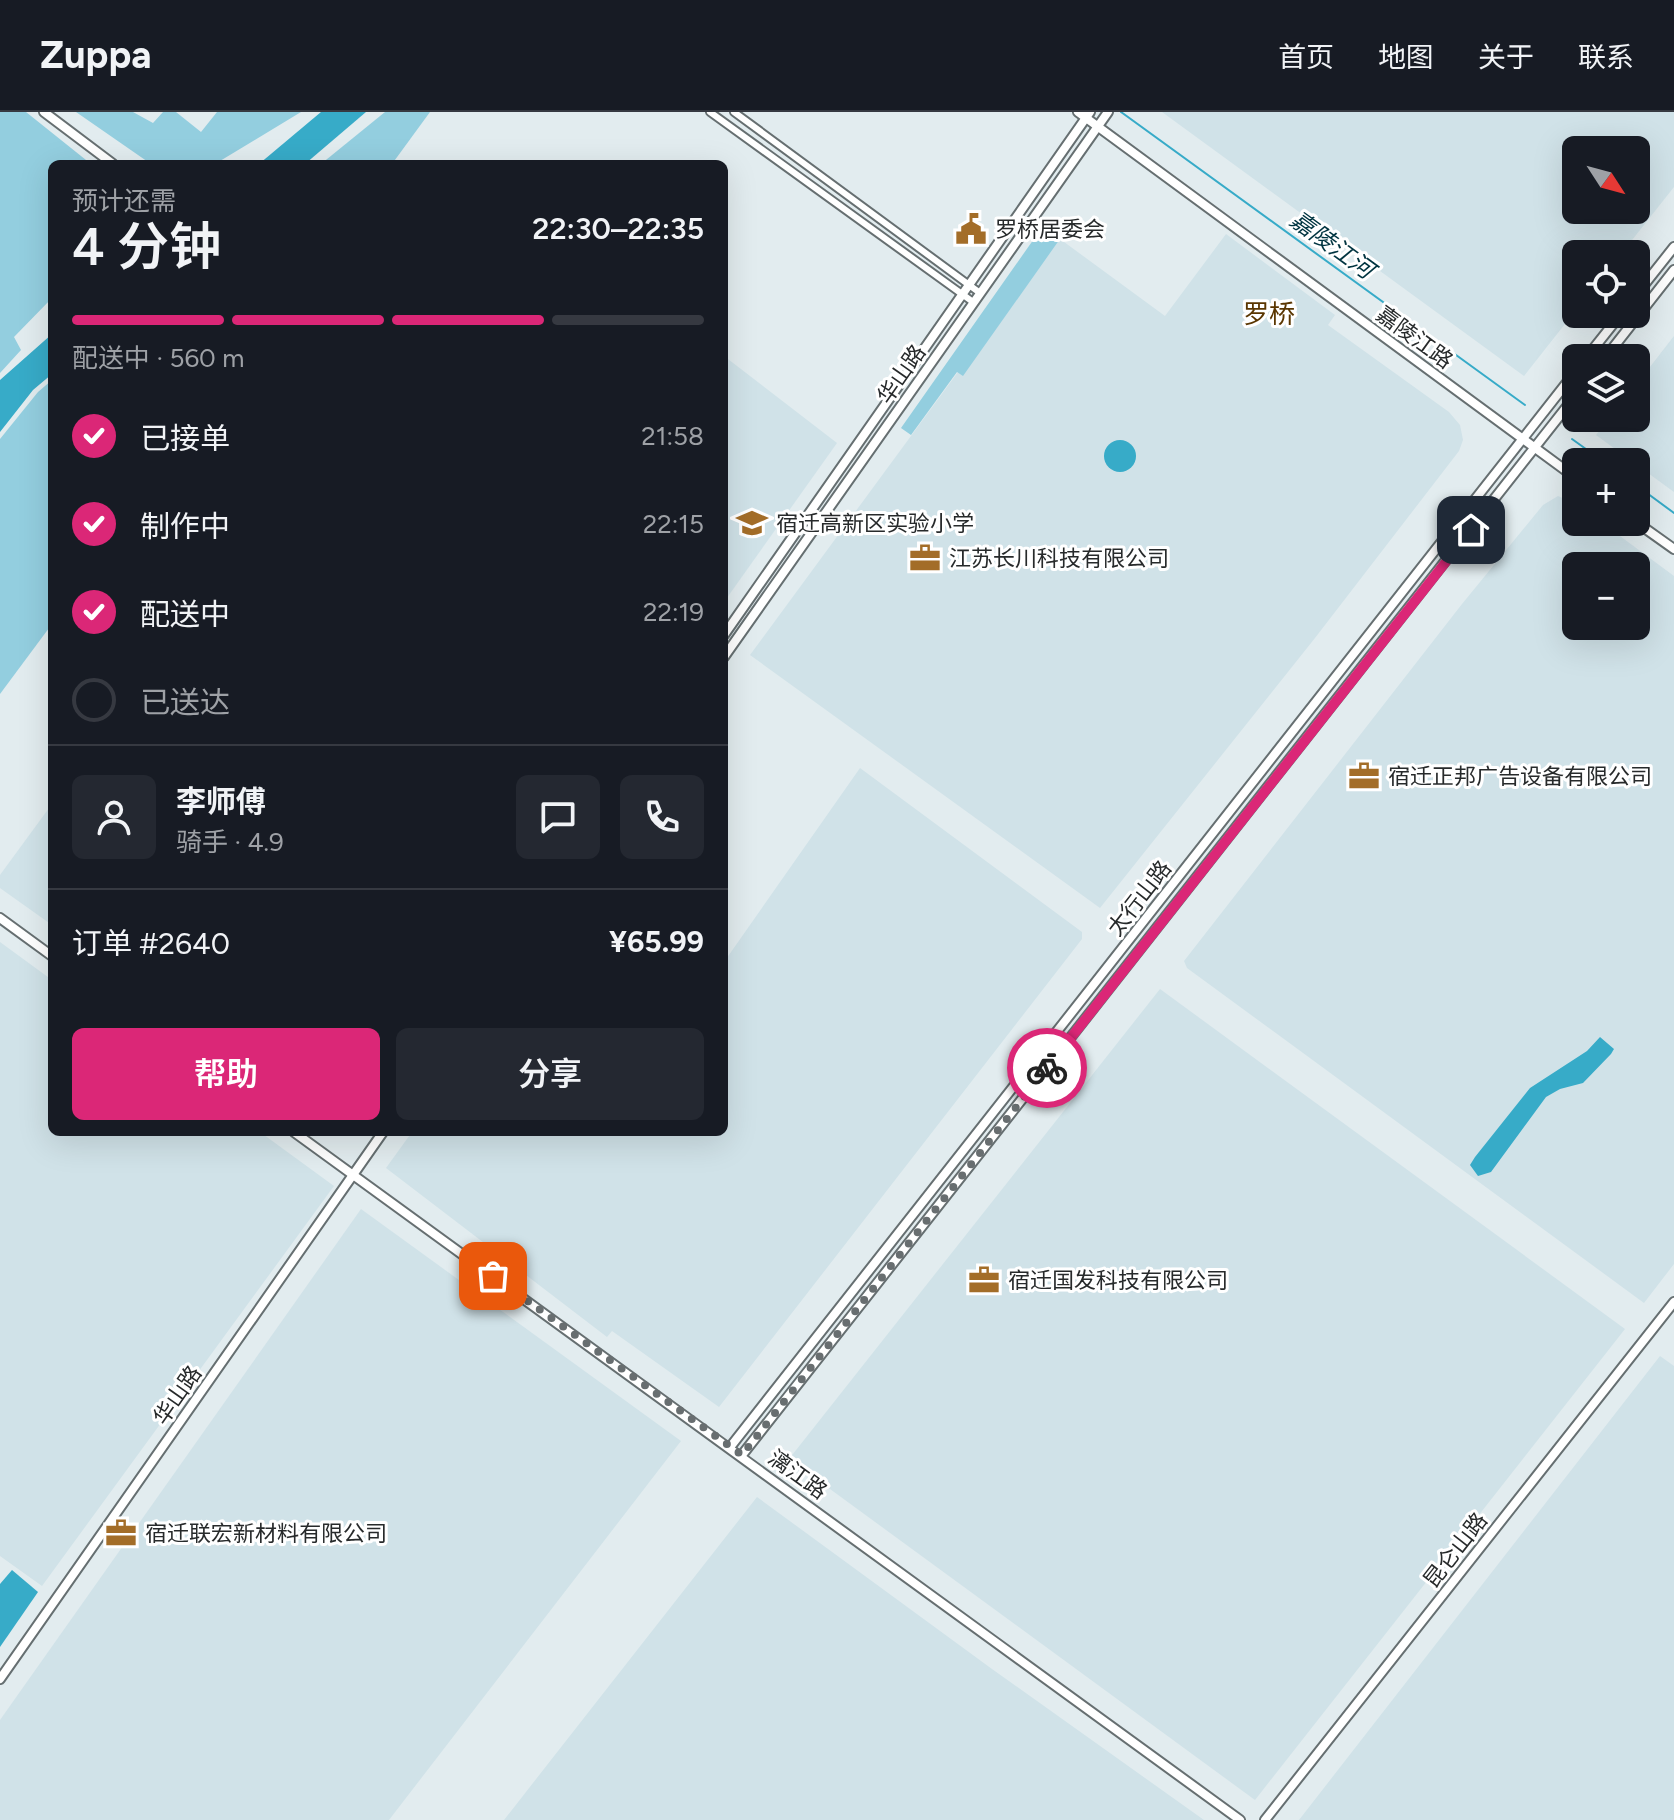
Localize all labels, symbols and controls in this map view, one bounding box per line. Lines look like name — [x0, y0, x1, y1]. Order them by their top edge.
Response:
text: Zuppa — [40, 32, 152, 78]
text: 首页 — [1278, 40, 1334, 74]
text: 地图 — [1378, 40, 1434, 74]
text: 关于 — [1478, 40, 1534, 74]
text: 联系 — [1578, 40, 1634, 74]
north arrow — [1562, 136, 1650, 224]
map controls — [1562, 136, 1650, 640]
text: 预计还需 — [72, 185, 176, 217]
water label: 嘉陵江河 — [1285, 205, 1383, 287]
text: 22:30–22:35 — [532, 210, 704, 247]
public building icon: 罗桥居委会 — [954, 212, 988, 246]
text: 4 分钟 — [72, 216, 221, 278]
place label: 罗桥居委会 — [995, 216, 1105, 243]
button: locate — [1562, 240, 1650, 328]
district label: 罗桥 — [1243, 298, 1295, 330]
street label: 嘉陵江路 — [1371, 301, 1458, 374]
street label: 华山路 — [871, 340, 931, 409]
text: 配送中 · 560 m — [72, 342, 244, 374]
button: layers — [1562, 344, 1650, 432]
icon: check — [72, 414, 116, 458]
text: 已接单 — [140, 420, 230, 457]
text: 21:58 — [641, 420, 704, 452]
button: + — [1562, 448, 1650, 536]
pin — [1437, 496, 1505, 564]
icon: check — [72, 502, 116, 546]
school or university icon: 宿迁高新区实验小学 — [735, 506, 769, 540]
text: 制作中 — [140, 508, 230, 545]
text: 22:15 — [643, 508, 704, 540]
icon: home — [1449, 508, 1493, 552]
place label: 宿迁高新区实验小学 — [776, 510, 974, 537]
office icon: 江苏长川科技有限公司 — [908, 541, 942, 575]
place label: 江苏长川科技有限公司 — [949, 545, 1169, 572]
button: − — [1562, 552, 1650, 640]
icon: check — [72, 590, 116, 634]
text: 配送中 — [140, 596, 230, 633]
text: 22:19 — [643, 596, 704, 628]
text: 已送达 — [140, 684, 230, 721]
office icon: 宿迁正邦广告设备有限公司 — [1347, 759, 1381, 793]
place label: 宿迁正邦广告设备有限公司 — [1388, 763, 1652, 790]
button: person — [72, 775, 156, 859]
button: chat — [516, 775, 600, 859]
button: phone — [620, 775, 704, 859]
text: 李师傅 — [176, 783, 266, 820]
text: 骑手 · 4.9 — [176, 826, 284, 858]
street label: 太行山路 — [1102, 855, 1177, 941]
text: ¥65.99 — [609, 923, 704, 960]
text: 订单 #2640 — [72, 925, 230, 962]
button: 帮助 — [72, 1028, 380, 1120]
button: 分享 — [396, 1028, 704, 1120]
courier — [1007, 1028, 1087, 1108]
icon: bike — [1025, 1046, 1069, 1090]
pin — [459, 1242, 527, 1310]
icon: bag — [471, 1254, 515, 1298]
office icon: 宿迁国发科技有限公司 — [967, 1263, 1001, 1297]
place label: 宿迁国发科技有限公司 — [1008, 1267, 1228, 1294]
street label: 华山路 — [147, 1361, 207, 1430]
street label: 漓江路 — [763, 1444, 832, 1505]
street label: 昆仑山路 — [1418, 1507, 1493, 1593]
office icon: 宿迁联宏新材料有限公司 — [104, 1516, 138, 1550]
place label: 宿迁联宏新材料有限公司 — [145, 1520, 387, 1547]

